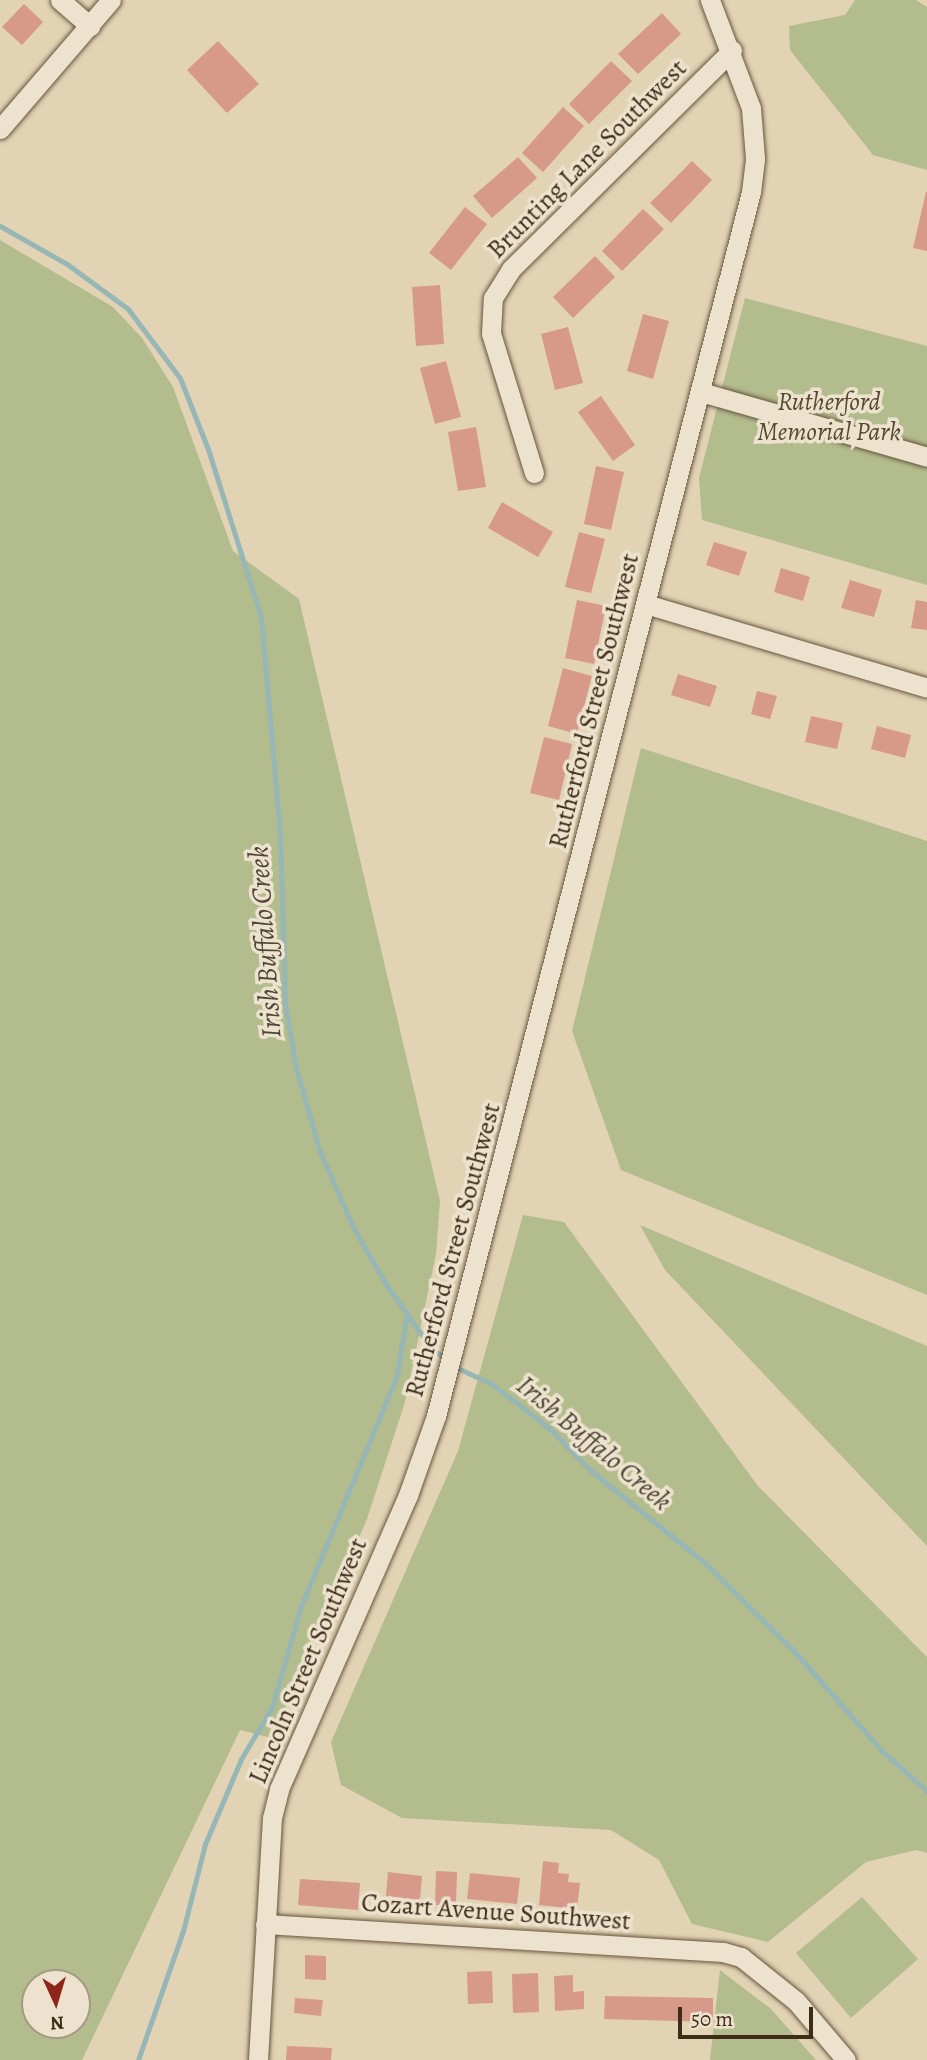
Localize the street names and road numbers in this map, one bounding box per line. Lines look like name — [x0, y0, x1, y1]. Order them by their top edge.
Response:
street label: Brunting Lane Southwest — [481, 53, 693, 265]
street label: Rutherford Street Southwest — [542, 550, 646, 852]
street label: Rutherford Street Southwest — [399, 1100, 507, 1400]
street label: Lincoln Street Southwest — [242, 1533, 374, 1789]
street label: Cozart Avenue Southwest — [360, 1887, 632, 1937]

